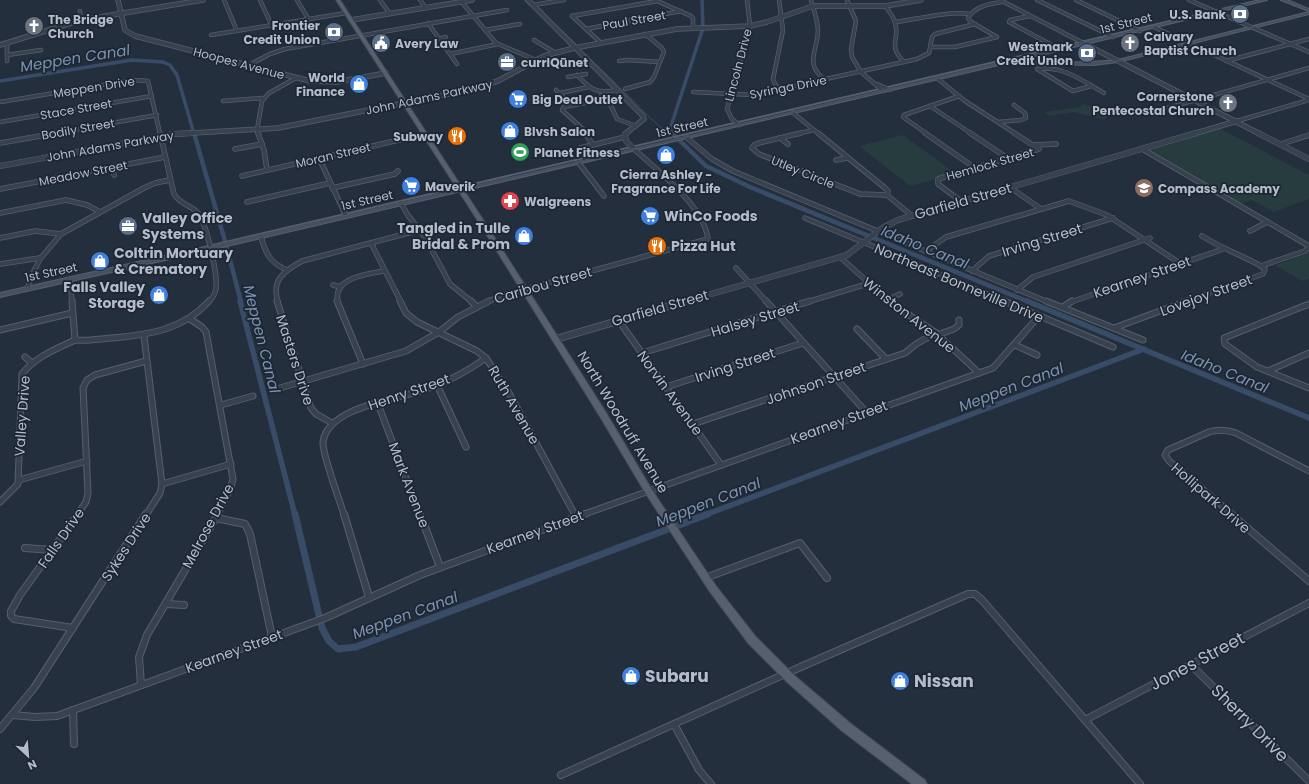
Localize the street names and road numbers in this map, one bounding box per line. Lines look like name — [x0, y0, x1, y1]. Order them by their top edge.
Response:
street label: Paul Street — [601, 6, 667, 34]
street label: 1st Street — [1098, 8, 1154, 38]
street label: Lincoln Drive — [720, 27, 756, 103]
street label: Hoopes Avenue — [192, 43, 286, 83]
street label: Syringa Drive — [748, 71, 828, 103]
street label: Meppen Drive — [52, 72, 136, 102]
street label: John Adams Parkway — [364, 75, 494, 119]
street label: Stace Street — [39, 94, 113, 124]
street label: 1st Street — [654, 113, 710, 141]
street label: Bodily Street — [40, 114, 116, 144]
street label: John Adams Parkway — [45, 126, 175, 166]
street label: Moran Street — [294, 138, 372, 172]
street label: Hemlock Street — [944, 143, 1036, 185]
street label: Utley Circle — [769, 152, 837, 192]
street label: Meadow Street — [37, 156, 129, 190]
street label: Garfield Street — [912, 178, 1014, 224]
street label: 1st Street — [339, 186, 395, 214]
street label: Irving Street — [999, 218, 1085, 262]
street label: Northeast Bonneville Drive — [871, 238, 1047, 328]
street label: Kearney Street — [1091, 251, 1193, 303]
street label: 1st Street — [23, 258, 79, 286]
street label: Caribou Street — [492, 261, 594, 309]
street label: Lovejoy Street — [1157, 269, 1255, 321]
street label: Winston Avenue — [858, 272, 960, 358]
street label: Garfield Street — [609, 285, 711, 331]
street label: Halsey Street — [708, 296, 802, 342]
street label: Masters Drive — [271, 312, 319, 408]
street label: Irving Street — [692, 343, 778, 387]
street label: Norvin Avenue — [632, 346, 708, 440]
street label: North Woodruff Avenue — [573, 347, 674, 497]
street label: Johnson Street — [763, 357, 869, 409]
street label: Ruth Avenue — [483, 362, 545, 448]
street label: Henry Street — [365, 369, 453, 415]
street label: Valley Drive — [9, 374, 35, 457]
street label: Kearney Street — [788, 395, 890, 449]
street label: Mark Avenue — [383, 439, 435, 531]
street label: Hollipark Drive — [1167, 458, 1255, 538]
street label: Melrose Drive — [177, 480, 239, 572]
street label: Falls Drive — [33, 504, 89, 572]
street label: Kearney Street — [484, 505, 586, 559]
street label: Sykes Drive — [96, 509, 156, 585]
street label: Kearney Street — [183, 624, 285, 678]
street label: Jones Street — [1145, 626, 1249, 696]
street label: Sherry Drive — [1206, 679, 1294, 767]

